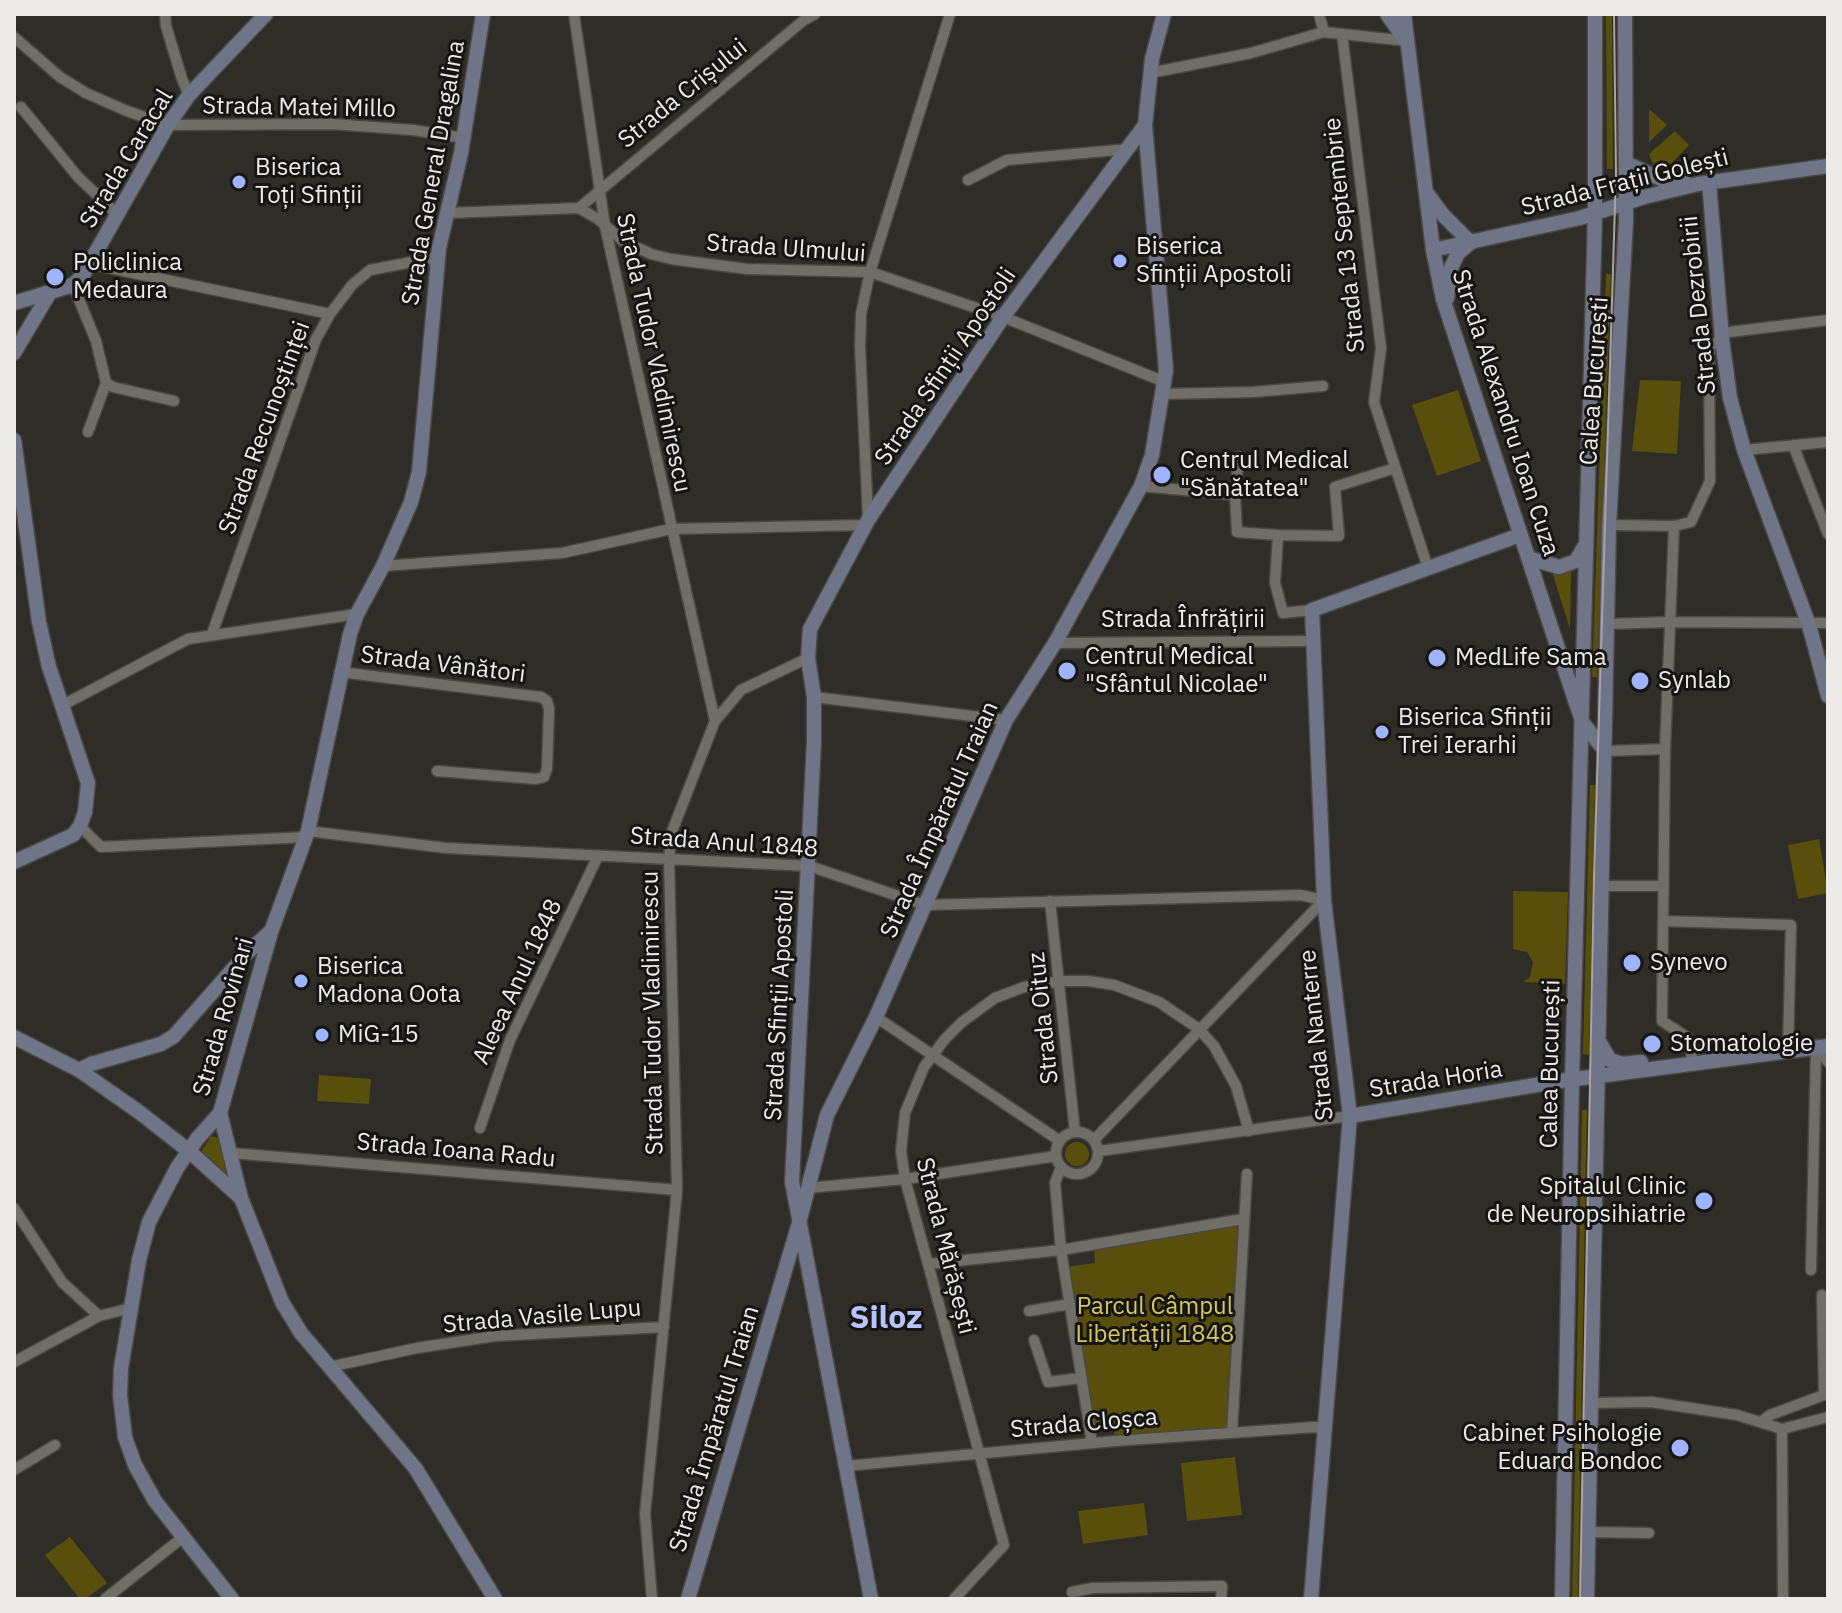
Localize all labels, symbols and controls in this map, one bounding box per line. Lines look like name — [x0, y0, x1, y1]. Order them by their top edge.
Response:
street label: Strada Crișului — [613, 33, 753, 155]
street label: Strada General Dragalina — [396, 38, 472, 308]
street label: Strada Caracal — [74, 84, 180, 234]
street label: Strada Matei Millo — [202, 92, 396, 124]
street label: Strada 13 Septembrie — [1318, 116, 1372, 354]
street label: Strada Frații Golești — [1518, 143, 1732, 223]
place label: Biserica Toți Sfinții — [255, 154, 362, 210]
marker: Biserica Toți Sfinții — [230, 173, 248, 191]
street label: Strada Tudor Vladimirescu — [609, 211, 697, 495]
street label: Strada Dezrobirii — [1675, 214, 1723, 396]
street label: Strada Ulmului — [705, 229, 867, 269]
place label: Biserica Sfinții Apostoli — [1136, 233, 1292, 289]
place label: Policlinica Medaura — [73, 249, 182, 305]
marker: Biserica Sfinții Apostoli — [1111, 252, 1129, 270]
street label: Strada Sfinții Apostoli — [869, 263, 1023, 471]
marker: Policlinica Medaura — [44, 266, 66, 288]
street label: Strada Alexandru Ioan Cuza — [1445, 266, 1565, 560]
street label: Calea București — [1575, 296, 1615, 466]
street label: Strada Recunoștinței — [213, 318, 317, 538]
place label: Centrul Medical "Sănătatea" — [1180, 447, 1349, 503]
marker: Centrul Medical "Sănătatea" — [1151, 464, 1173, 486]
street label: Strada Înfrățirii — [1101, 606, 1265, 634]
street label: Strada Vânători — [359, 641, 527, 689]
place label: Centrul Medical "Sfântul Nicolae" — [1085, 643, 1268, 699]
place label: MedLife Sama — [1455, 644, 1607, 672]
marker: MedLife Sama — [1426, 647, 1448, 669]
marker: Centrul Medical "Sfântul Nicolae" — [1056, 660, 1078, 682]
place label: Synlab — [1658, 667, 1731, 695]
marker: Synlab — [1629, 670, 1651, 692]
street label: Strada Împăratul Traian — [875, 697, 1005, 943]
place label: Biserica Sfinții Trei Ierarhi — [1398, 704, 1552, 760]
marker: Biserica Sfinții Trei Ierarhi — [1373, 723, 1391, 741]
street label: Strada Anul 1848 — [629, 822, 819, 864]
street label: Strada Tudor Vladimirescu — [636, 871, 670, 1155]
street label: Strada Sfinții Apostoli — [760, 888, 800, 1122]
street label: Aleea Anul 1848 — [467, 895, 569, 1069]
street label: Strada Rovinari — [188, 934, 260, 1100]
street label: Strada Nanterre — [1294, 948, 1340, 1122]
place label: Synevo — [1650, 949, 1728, 977]
street label: Strada Oituz — [1023, 951, 1065, 1085]
marker: Synevo — [1621, 952, 1643, 974]
place label: Biserica Madona Oota — [317, 953, 460, 1009]
marker: Biserica Madona Oota — [292, 972, 310, 990]
street label: Calea București — [1535, 979, 1567, 1149]
place label: MiG-15 — [338, 1021, 419, 1049]
marker: MiG-15 — [313, 1026, 331, 1044]
place label: Stomatologie — [1670, 1030, 1813, 1058]
marker: Stomatologie — [1641, 1033, 1663, 1055]
street label: Strada Horia — [1367, 1055, 1505, 1105]
street label: Strada Ioana Radu — [355, 1128, 557, 1174]
street label: Strada Mărășești — [909, 1155, 981, 1337]
place label: Spitalul Clinic de Neuropsihiatrie — [1487, 1173, 1686, 1229]
marker: Spitalul Clinic de Neuropsihiatrie — [1693, 1190, 1715, 1212]
park label: Parcul Câmpul Libertății 1848 — [1076, 1293, 1234, 1349]
street label: Strada Vasile Lupu — [442, 1294, 642, 1340]
district label: Siloz — [849, 1300, 923, 1338]
street label: Strada Împăratul Traian — [664, 1302, 766, 1556]
street label: Strada Cloșca — [1009, 1403, 1159, 1445]
place label: Cabinet Psihologie Eduard Bondoc — [1463, 1420, 1662, 1476]
marker: Cabinet Psihologie Eduard Bondoc — [1669, 1437, 1691, 1459]

